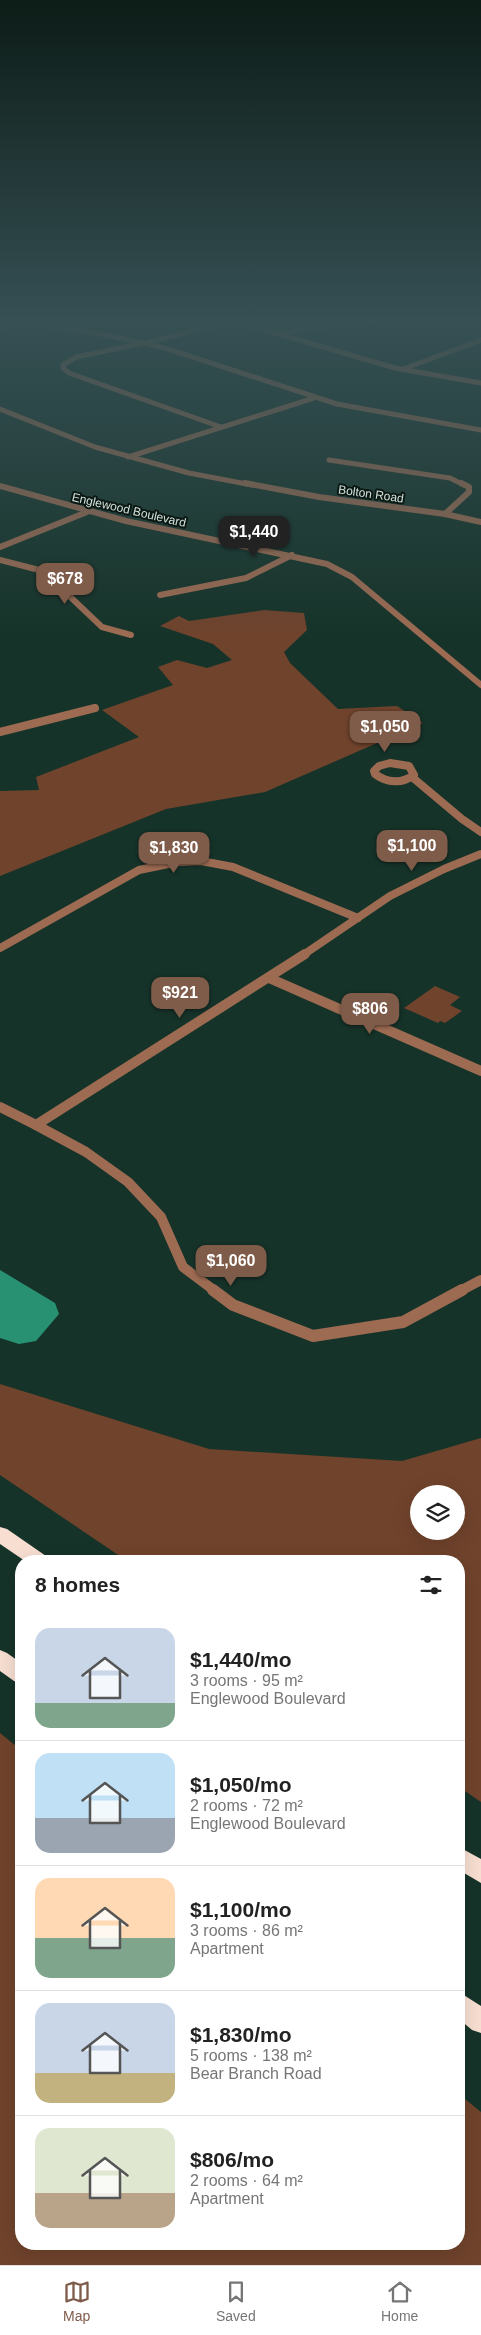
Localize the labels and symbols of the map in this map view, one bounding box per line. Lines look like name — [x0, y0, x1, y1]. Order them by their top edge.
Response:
street label: Bolton Road — [337, 482, 405, 506]
street label: Englewood Boulevard — [71, 490, 187, 530]
pin: $1,440 — [213, 516, 295, 558]
pin: $678 — [35, 562, 95, 605]
pin: $1,050 — [344, 710, 426, 753]
pin: $1,100 — [371, 830, 453, 872]
pin: $1,830 — [133, 832, 215, 874]
pin: $921 — [150, 976, 210, 1019]
pin: $806 — [340, 992, 400, 1035]
pin: $1,060 — [190, 1244, 272, 1287]

